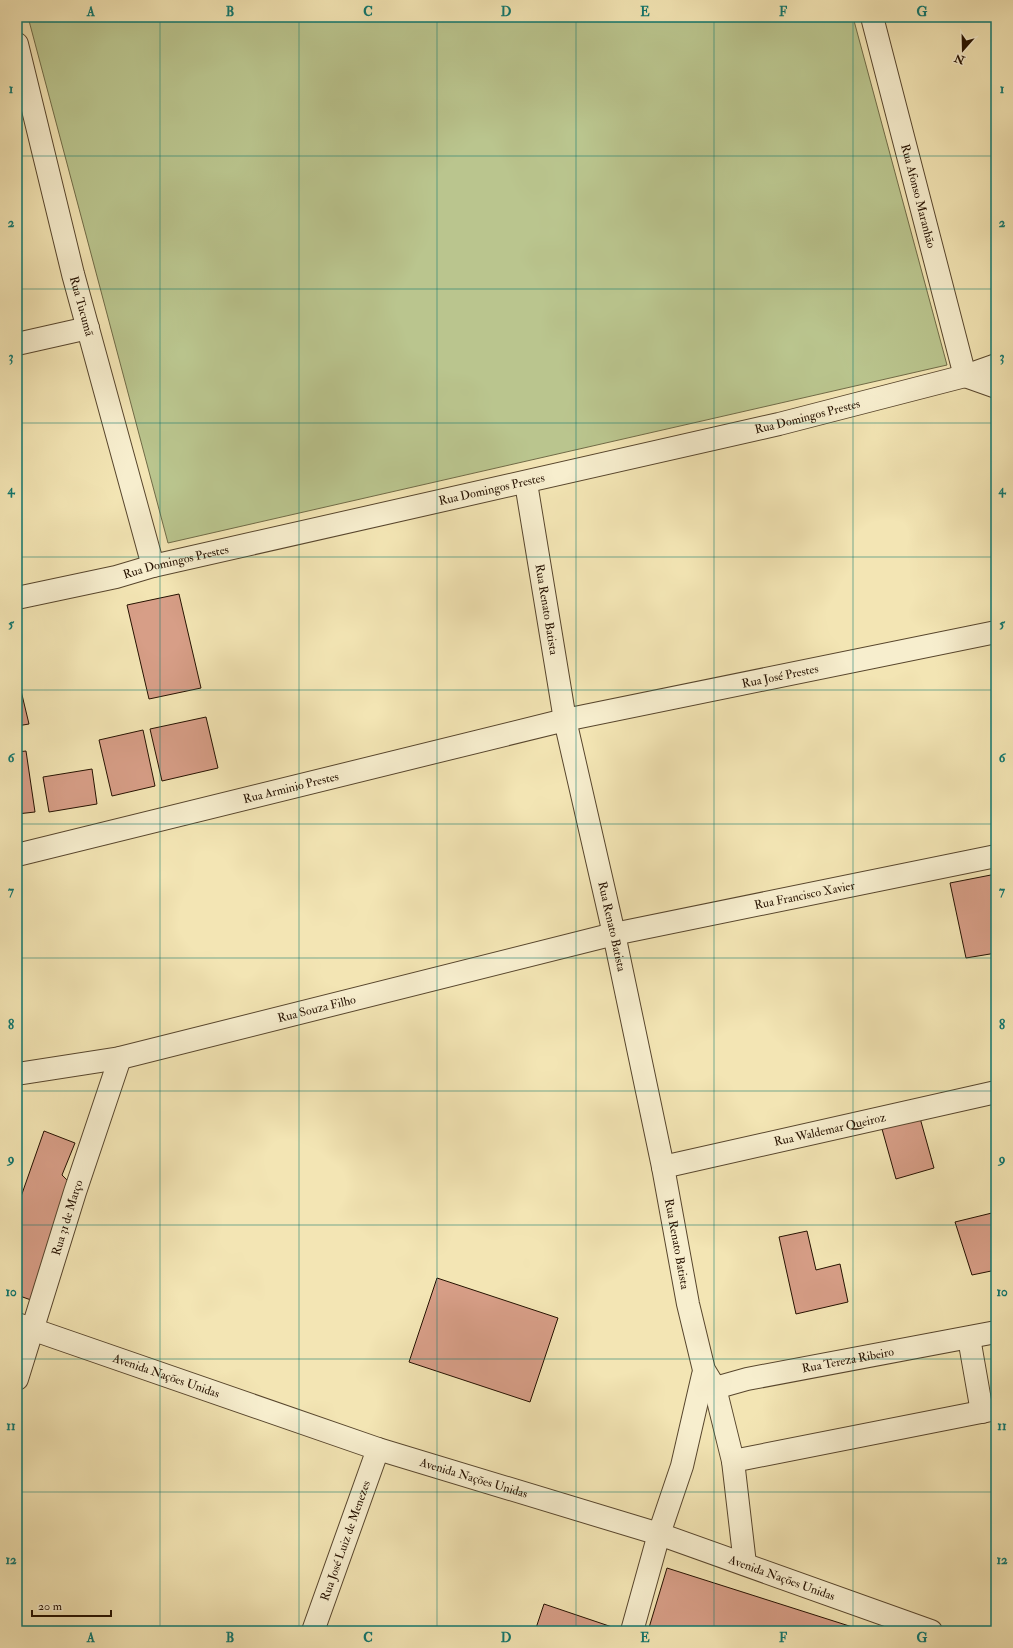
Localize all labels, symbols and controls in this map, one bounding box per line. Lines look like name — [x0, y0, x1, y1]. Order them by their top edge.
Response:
text: A — [86, 4, 96, 20]
text: B — [226, 4, 234, 20]
text: C — [363, 4, 373, 20]
text: D — [501, 4, 512, 20]
text: E — [640, 4, 650, 20]
text: F — [779, 4, 788, 20]
text: G — [917, 4, 928, 20]
north arrow — [943, 30, 983, 70]
text: N — [952, 51, 968, 67]
text: 1 — [9, 81, 14, 97]
text: 1 — [1000, 81, 1005, 97]
street label: Rua Afonso Maranhão — [897, 142, 939, 250]
text: 2 — [8, 215, 15, 231]
text: 2 — [999, 215, 1006, 231]
street label: Rua Tucumã — [66, 275, 97, 339]
text: 3 — [9, 349, 14, 365]
text: 3 — [1000, 349, 1005, 365]
street label: Rua Domingos Prestes — [753, 396, 862, 437]
street label: Rua Domingos Prestes — [437, 470, 546, 509]
text: 4 — [6, 482, 15, 498]
text: 4 — [997, 482, 1006, 498]
street label: Rua Domingos Prestes — [121, 542, 230, 582]
street label: Rua Renato Batista — [531, 563, 561, 657]
text: 5 — [8, 616, 14, 632]
text: 5 — [999, 616, 1005, 632]
street label: Rua José Prestes — [741, 661, 820, 692]
text: 6 — [8, 750, 16, 766]
text: 6 — [999, 750, 1007, 766]
street label: Rua Arminio Prestes — [242, 769, 340, 807]
street label: Rua Francisco Xavier — [753, 878, 857, 913]
street label: Rua Renato Batista — [594, 880, 629, 974]
text: 7 — [8, 883, 15, 899]
text: 7 — [999, 883, 1006, 899]
street label: Rua Souza Filho — [276, 992, 358, 1026]
text: 8 — [8, 1017, 14, 1033]
text: 8 — [999, 1017, 1005, 1033]
street label: Rua Waldemar Queiroz — [773, 1110, 887, 1150]
text: 9 — [6, 1151, 15, 1167]
text: 9 — [997, 1151, 1006, 1167]
street label: Rua 31 de Março — [49, 1178, 87, 1257]
street label: Rua Renato Batista — [661, 1197, 692, 1292]
text: 10 — [5, 1284, 17, 1300]
text: 10 — [996, 1284, 1008, 1300]
street label: Rua Tereza Ribeiro — [801, 1344, 896, 1376]
street label: Avenida Nações Unidas — [110, 1350, 221, 1402]
text: 11 — [6, 1418, 16, 1434]
text: 11 — [997, 1418, 1007, 1434]
street label: Avenida Nações Unidas — [417, 1455, 529, 1502]
street label: Rua José Luiz de Menezes — [317, 1479, 374, 1603]
text: 12 — [5, 1552, 17, 1568]
street label: Avenida Nações Unidas — [725, 1552, 837, 1604]
text: 12 — [996, 1552, 1008, 1568]
scale bar — [32, 1592, 111, 1618]
text: 20 m — [38, 1599, 63, 1614]
text: A — [86, 1630, 96, 1646]
text: B — [226, 1630, 234, 1646]
text: C — [363, 1630, 373, 1646]
text: D — [501, 1630, 512, 1646]
text: E — [640, 1630, 650, 1646]
text: F — [779, 1630, 788, 1646]
text: G — [917, 1630, 928, 1646]

